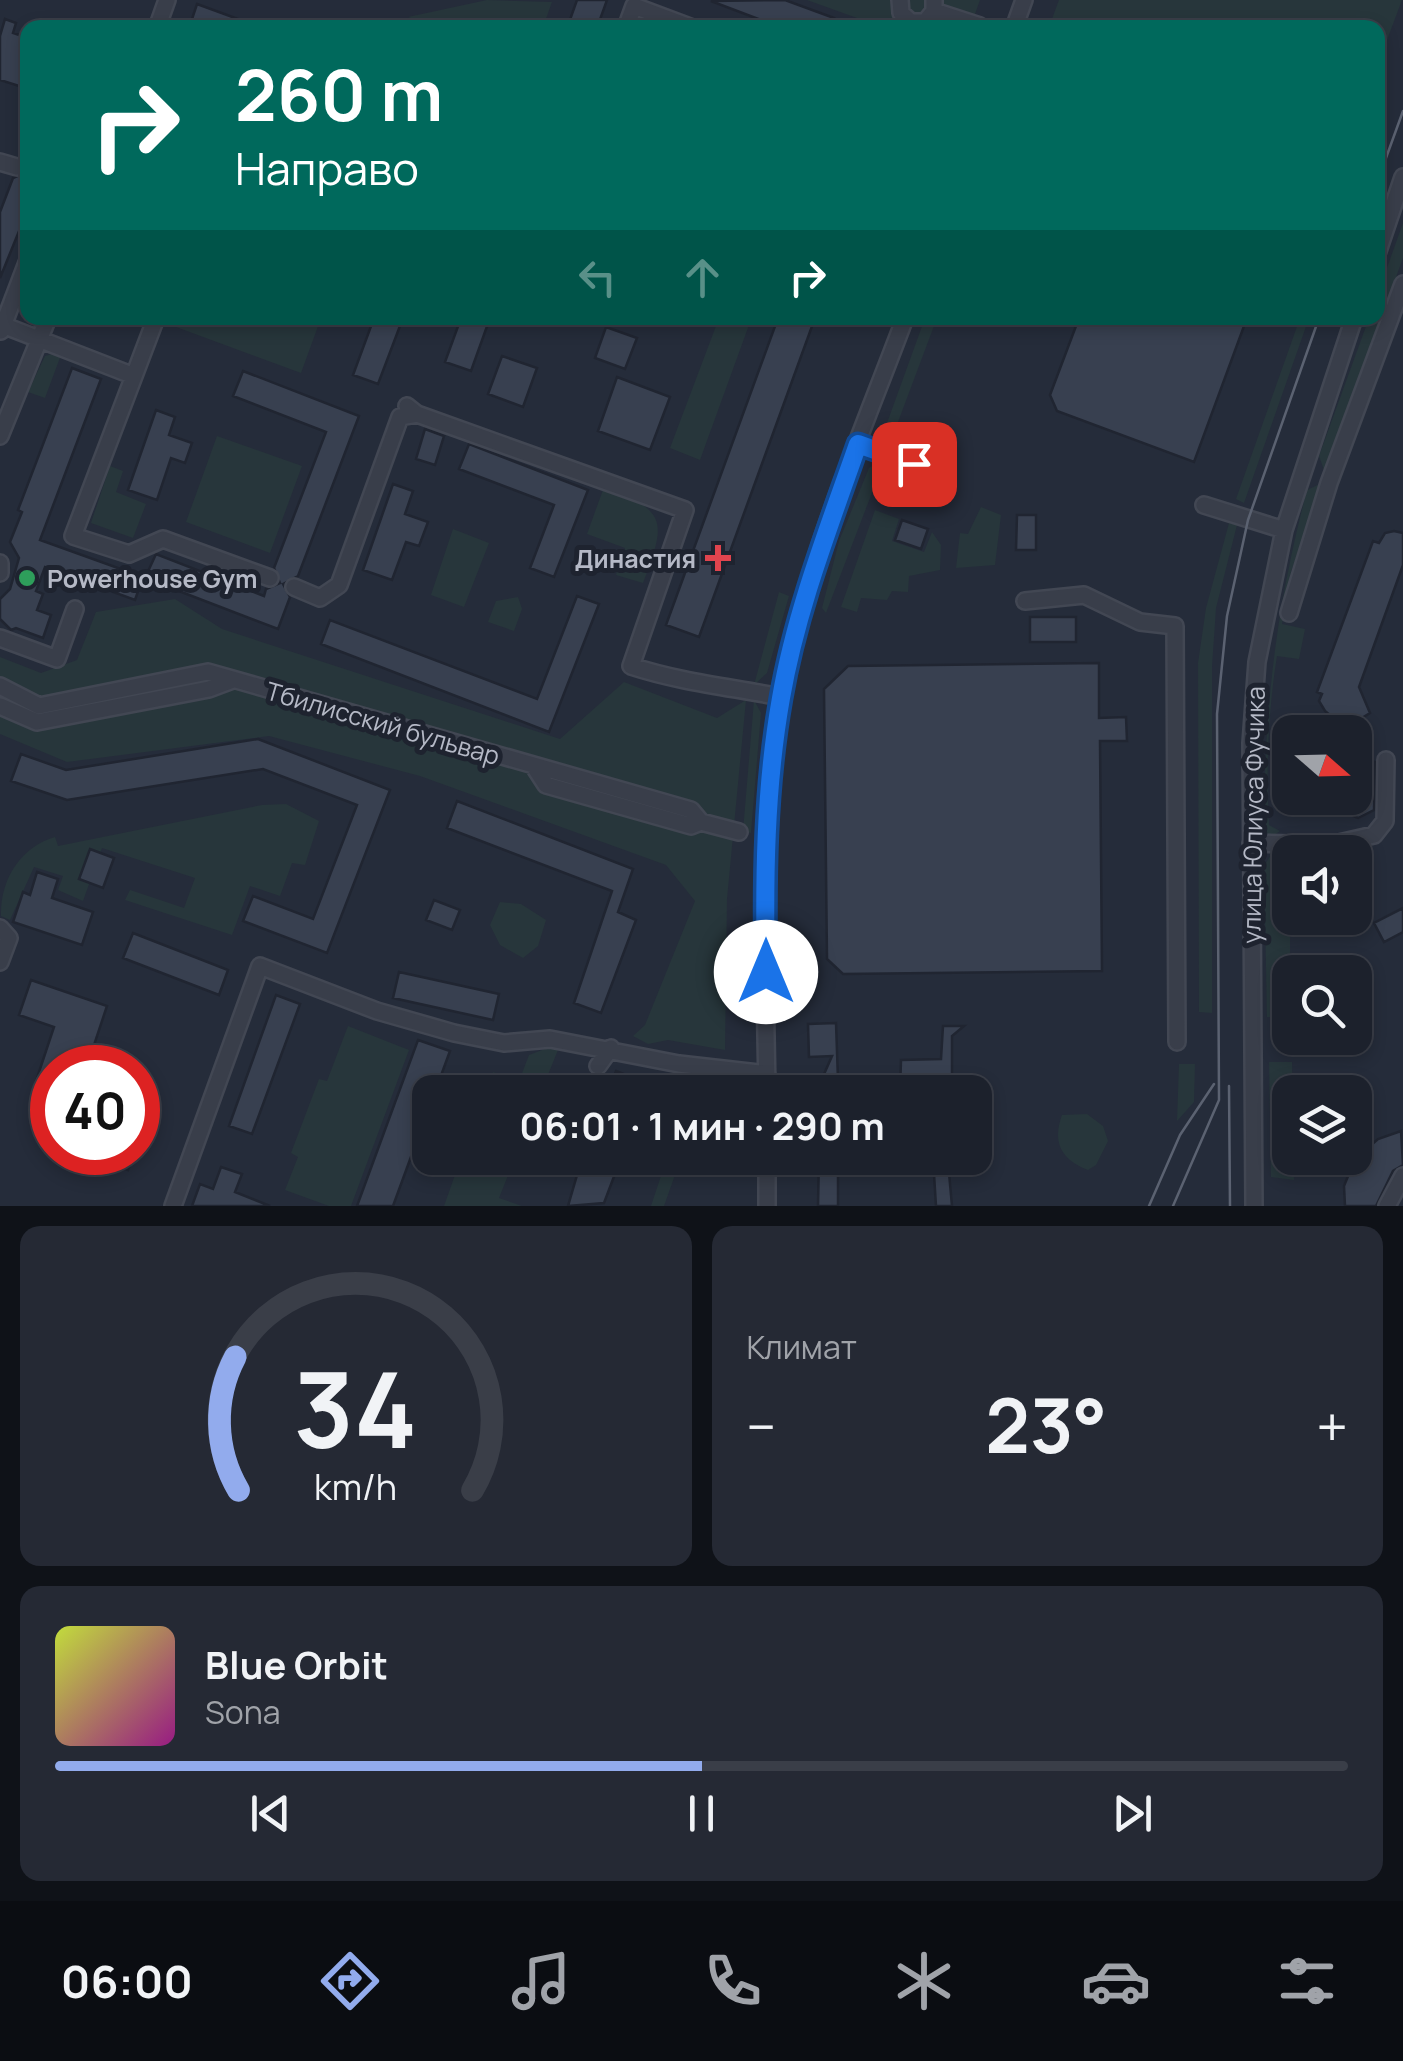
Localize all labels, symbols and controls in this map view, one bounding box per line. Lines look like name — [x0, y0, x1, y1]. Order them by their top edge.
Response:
text: 260 m — [235, 46, 443, 142]
icon: right — [70, 60, 200, 190]
text: Направо — [235, 137, 419, 199]
icon: left — [570, 250, 625, 305]
icon: ahead — [675, 250, 730, 305]
icon: right — [780, 250, 835, 305]
pin — [872, 422, 957, 507]
icon: arrive — [887, 437, 942, 492]
place label: Династия — [575, 541, 696, 576]
marker: Династия — [705, 545, 731, 571]
place label: Powerhouse Gym — [47, 561, 257, 596]
marker: Powerhouse Gym — [16, 567, 38, 589]
street label: Тбилисский бульвар — [262, 673, 504, 773]
street label: улица Юлиуса Фучика — [1233, 686, 1273, 944]
north arrow — [1272, 715, 1372, 815]
map controls — [1272, 715, 1372, 1175]
button: sound — [1272, 835, 1372, 935]
position arrow — [714, 920, 818, 1024]
button: search — [1272, 955, 1372, 1055]
speed limit sign: 40 — [30, 1045, 160, 1175]
button: layers — [1272, 1075, 1372, 1175]
text: 06:01 · 1 мин · 290 m — [519, 1099, 885, 1151]
text: Климат — [747, 1325, 857, 1369]
text: 34 — [294, 1337, 418, 1479]
text: 23° — [985, 1373, 1107, 1476]
text: − — [747, 1388, 776, 1464]
text: + — [1316, 1388, 1348, 1464]
text: km/h — [314, 1462, 397, 1511]
text: Blue Orbit — [205, 1638, 388, 1690]
text: Sona — [205, 1690, 280, 1734]
icon: previous — [243, 1786, 298, 1841]
icon: pause — [674, 1786, 729, 1841]
icon: next — [1105, 1786, 1160, 1841]
icon: directions — [315, 1946, 385, 2016]
icon: music — [506, 1946, 576, 2016]
icon: phone — [698, 1946, 768, 2016]
icon: climate — [889, 1946, 959, 2016]
icon: car — [1081, 1946, 1151, 2016]
icon: filters — [1272, 1946, 1342, 2016]
text: 06:00 — [61, 1950, 193, 2012]

